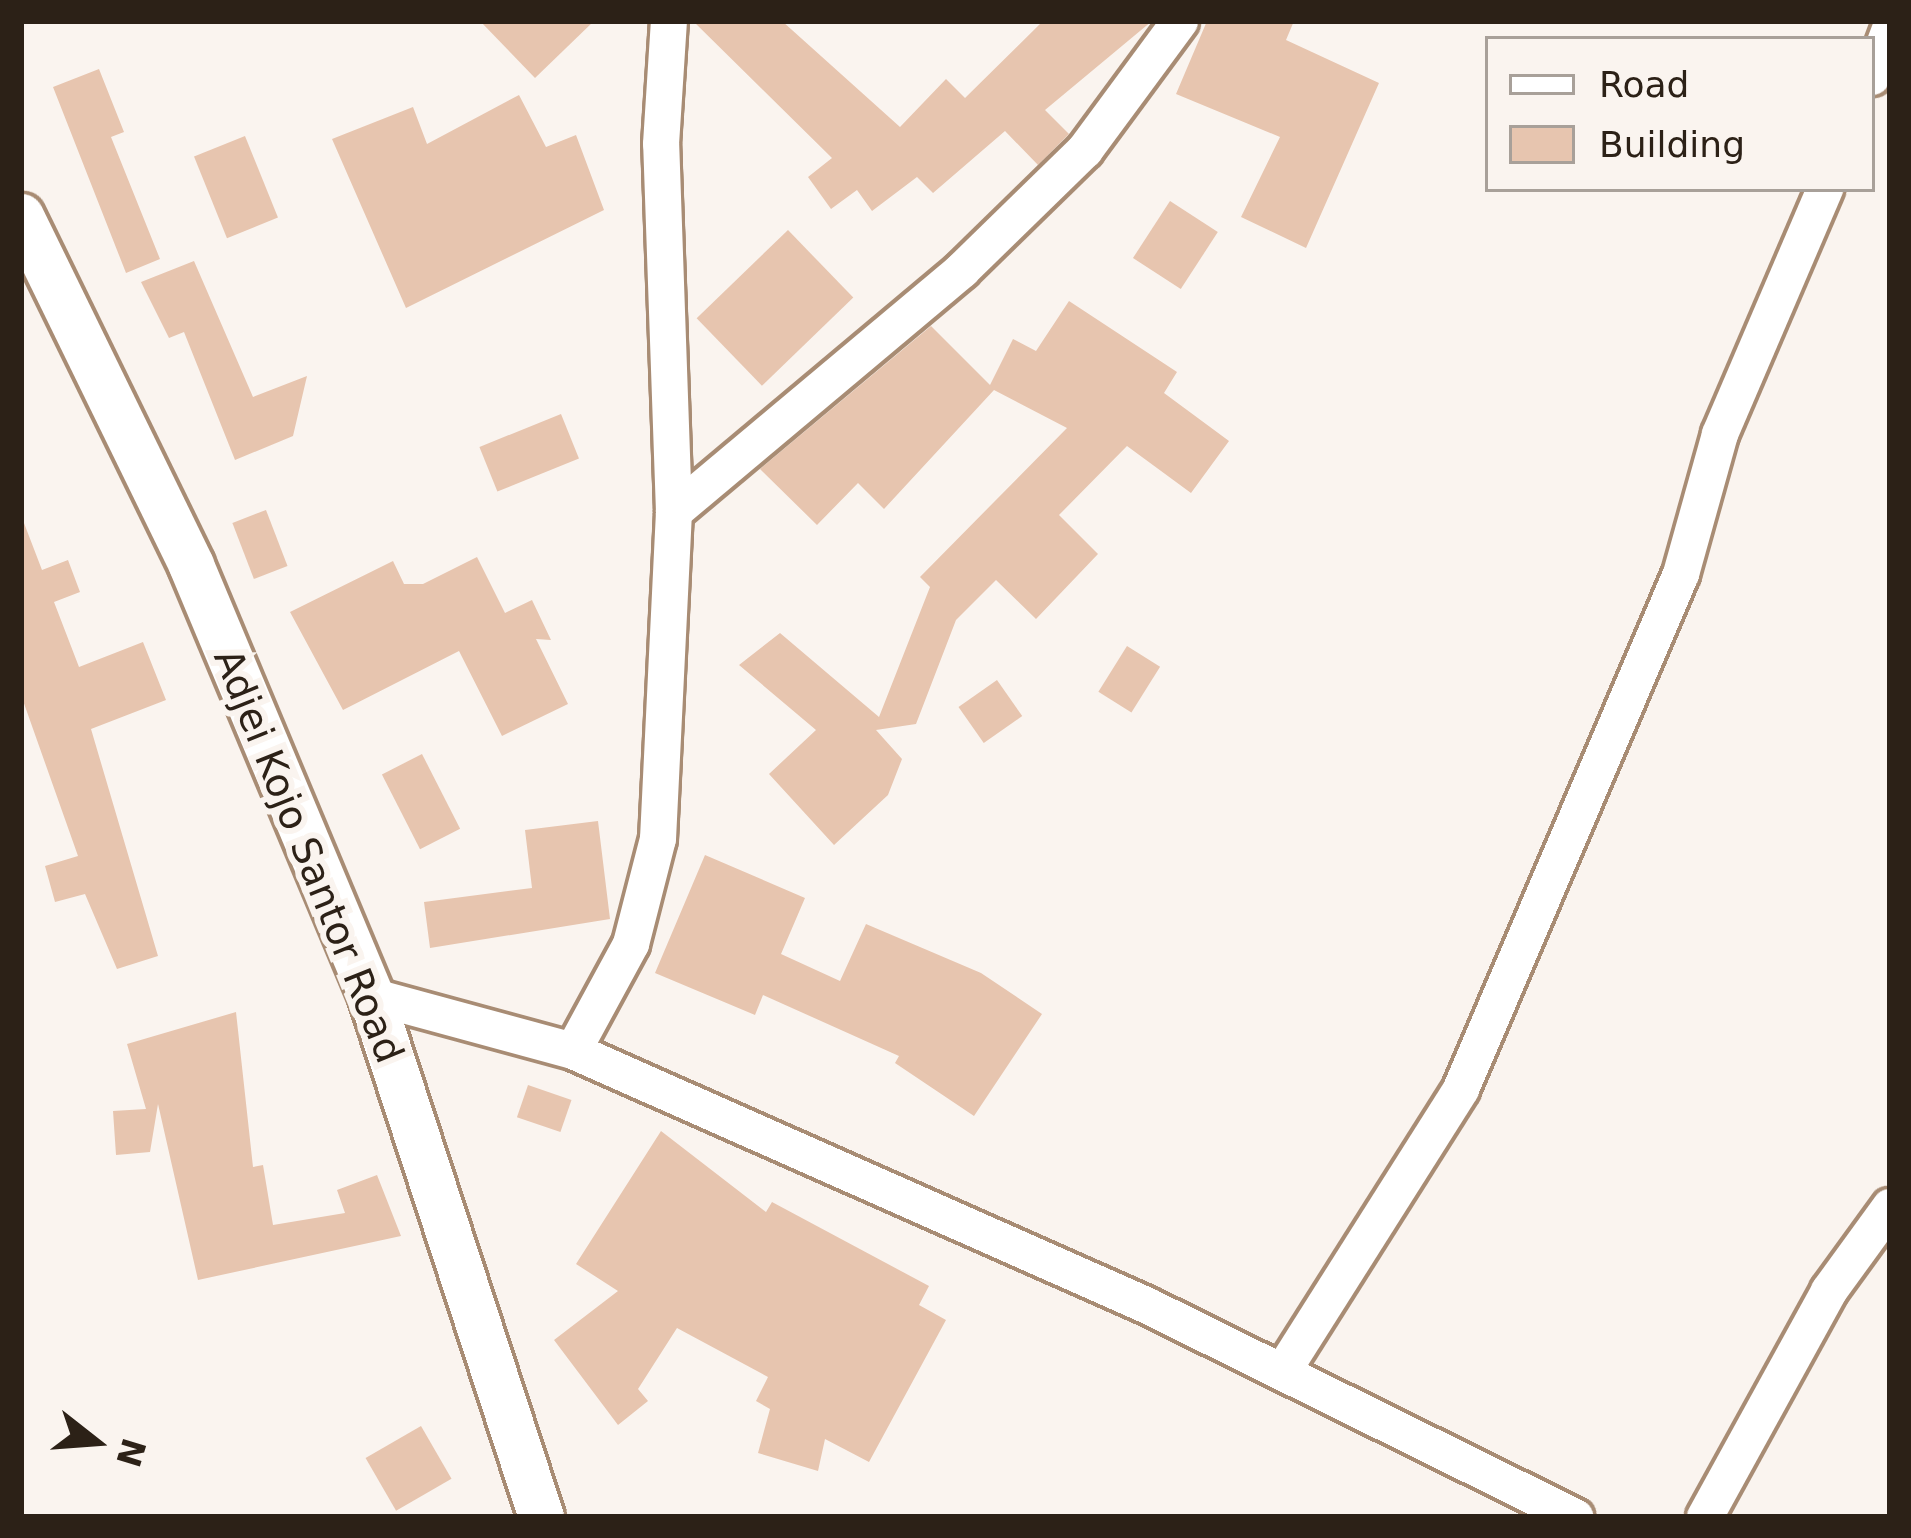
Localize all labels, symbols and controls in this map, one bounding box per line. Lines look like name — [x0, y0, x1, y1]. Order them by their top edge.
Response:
legend — [1485, 36, 1875, 192]
text: Road — [1599, 64, 1689, 105]
text: Building — [1599, 124, 1745, 165]
street label: Adjei Kojo Santor Road — [203, 642, 413, 1070]
north arrow — [36, 1382, 156, 1502]
text: N — [108, 1434, 154, 1472]

